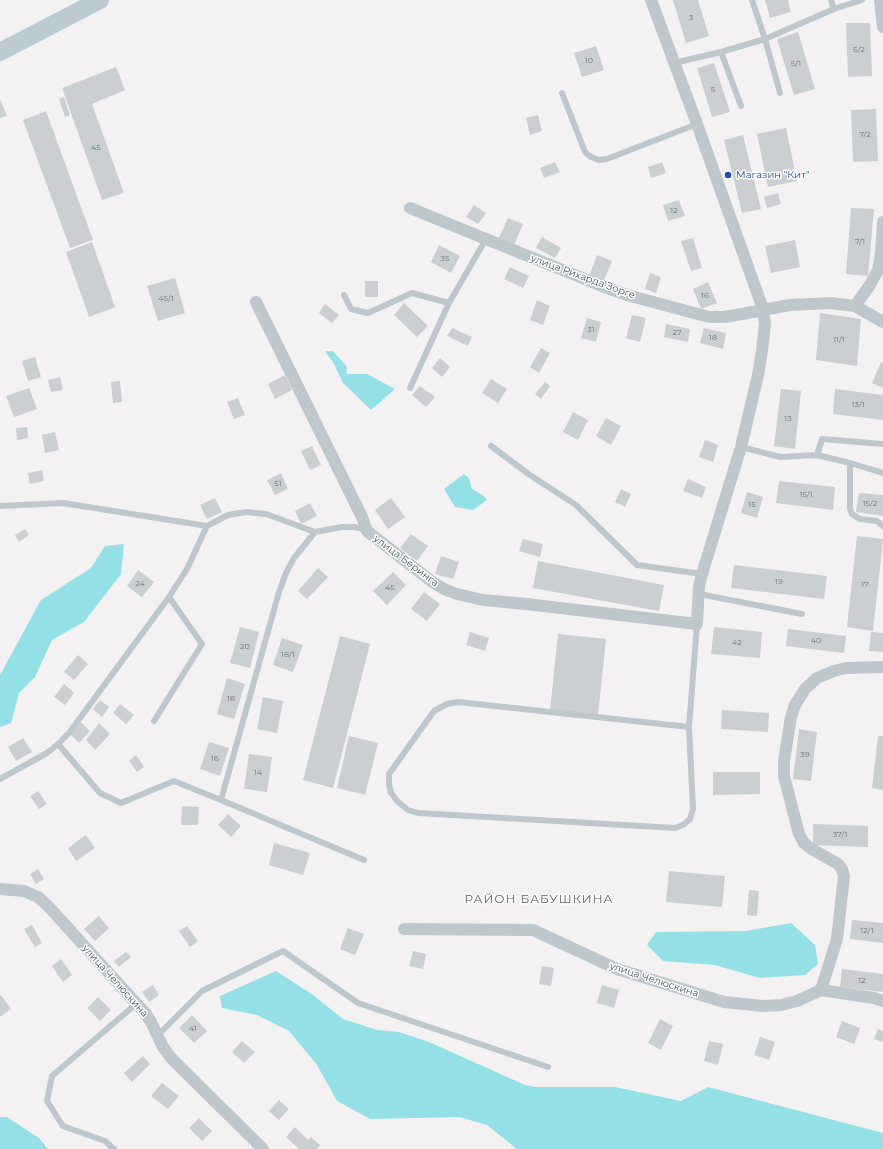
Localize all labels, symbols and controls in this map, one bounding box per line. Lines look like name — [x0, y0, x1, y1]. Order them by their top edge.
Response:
house number: 3 — [689, 13, 693, 23]
house number: 5/2 — [853, 45, 865, 55]
house number: 10 — [585, 56, 593, 66]
house number: 5/1 — [791, 59, 801, 69]
house number: 5 — [711, 85, 715, 95]
house number: 7/2 — [859, 130, 871, 140]
house number: 45 — [91, 143, 101, 153]
place label: Магазин "Кит" — [736, 169, 810, 181]
marker: Магазин "Кит" — [723, 170, 733, 180]
house number: 12 — [670, 206, 678, 216]
house number: 7/1 — [855, 237, 865, 247]
street label: улица Рихарда Зорге — [529, 252, 637, 302]
house number: 35 — [441, 254, 449, 264]
house number: 16 — [701, 291, 709, 301]
house number: 45/1 — [158, 294, 174, 304]
house number: 31 — [587, 325, 595, 335]
house number: 27 — [672, 328, 682, 338]
house number: 18 — [709, 333, 717, 343]
house number: 11/1 — [833, 335, 845, 345]
house number: 13/1 — [851, 400, 865, 410]
house number: 13 — [784, 414, 792, 424]
house number: 51 — [274, 479, 282, 489]
house number: 15/1 — [799, 490, 813, 500]
house number: 15/2 — [863, 499, 877, 509]
house number: 15 — [748, 500, 756, 510]
street label: улица Беринга — [371, 533, 441, 589]
house number: 19 — [775, 577, 783, 587]
house number: 24 — [135, 579, 145, 589]
house number: 17 — [861, 580, 869, 590]
house number: 45 — [385, 583, 395, 593]
house number: 40 — [811, 636, 821, 646]
house number: 42 — [732, 638, 742, 648]
house number: 20 — [240, 642, 250, 652]
house number: 18/1 — [281, 650, 295, 660]
house number: 18 — [227, 694, 235, 704]
house number: 39 — [800, 750, 810, 760]
house number: 16 — [211, 754, 219, 764]
house number: 14 — [254, 768, 262, 778]
house number: 37/1 — [833, 830, 847, 840]
district label: РАЙОН БАБУШКИНА — [464, 892, 614, 906]
house number: 12/1 — [860, 926, 874, 936]
street label: улица Челюскина — [79, 942, 151, 1020]
street label: улица Челюскина — [608, 960, 700, 1000]
house number: 12 — [858, 976, 866, 986]
house number: 41 — [189, 1024, 197, 1034]

